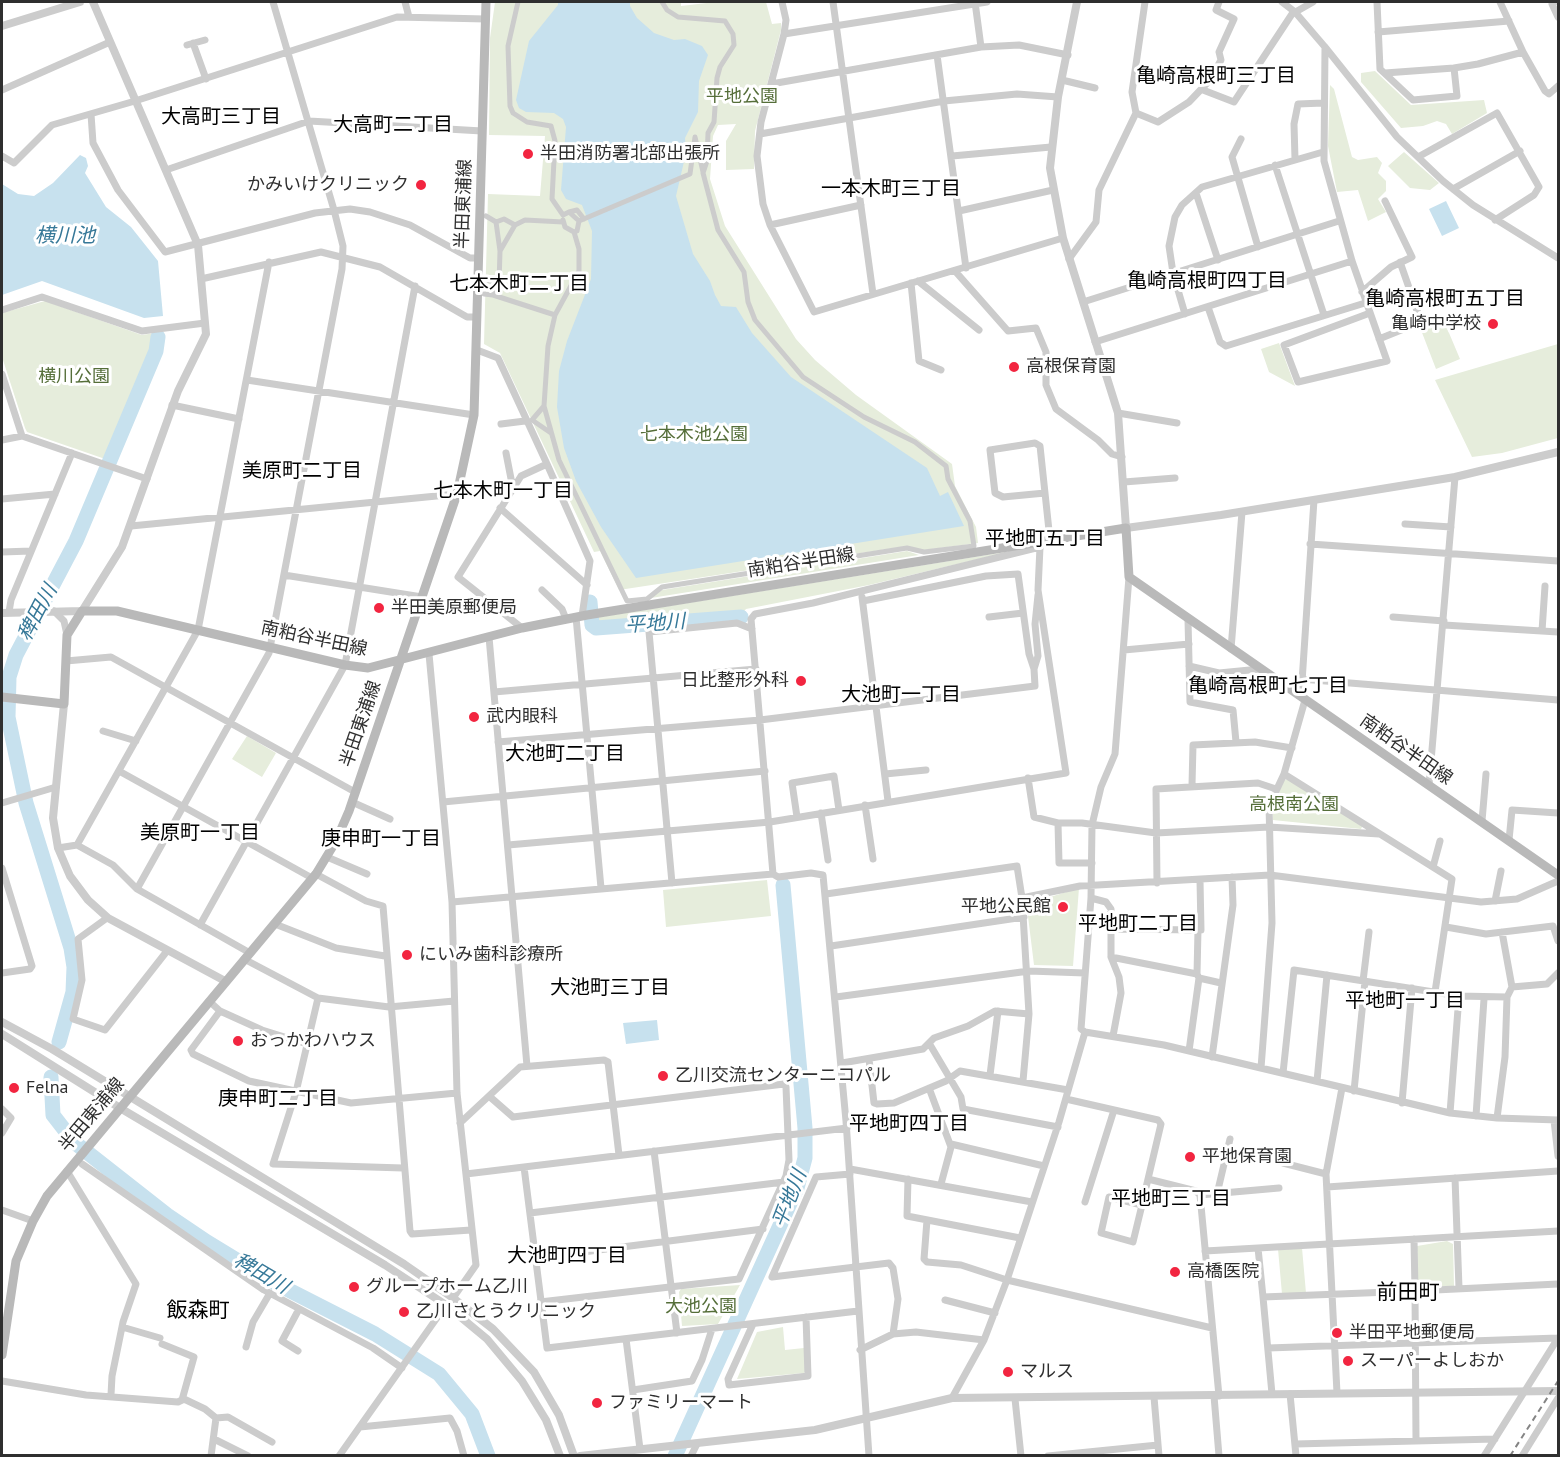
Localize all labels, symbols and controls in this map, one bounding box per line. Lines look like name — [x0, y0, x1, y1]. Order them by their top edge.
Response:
district label: 亀崎高根町三丁目 — [1136, 64, 1296, 88]
park label: 平地公園 — [706, 86, 778, 108]
district label: 大高町三丁目 — [161, 105, 281, 129]
district label: 大高町二丁目 — [333, 113, 453, 137]
place label: 半田消防署北部出張所 — [540, 143, 720, 165]
marker: 半田消防署北部出張所 — [521, 147, 535, 161]
street label: 半田東浦線 — [452, 159, 476, 249]
place label: かみいけクリニック — [247, 174, 409, 196]
district label: 一本木町三丁目 — [821, 177, 961, 201]
marker: かみいけクリニック — [414, 178, 428, 192]
water label: 横川池 — [35, 224, 95, 248]
district label: 亀崎高根町四丁目 — [1127, 269, 1287, 293]
district label: 七本木町二丁目 — [449, 272, 589, 296]
district label: 亀崎高根町五丁目 — [1365, 287, 1525, 311]
place label: 亀崎中学校 — [1391, 313, 1481, 335]
marker: 亀崎中学校 — [1486, 317, 1500, 331]
place label: 高根保育園 — [1026, 356, 1116, 378]
marker: 高根保育園 — [1007, 360, 1021, 374]
park label: 横川公園 — [38, 366, 110, 388]
park label: 七本木池公園 — [640, 424, 748, 446]
district label: 美原町二丁目 — [242, 459, 362, 483]
district label: 七本木町一丁目 — [433, 479, 573, 503]
district label: 平地町五丁目 — [985, 527, 1105, 551]
street label: 南粕谷半田線 — [746, 544, 856, 582]
water label: 稗田川 — [13, 581, 63, 645]
place label: 半田美原郵便局 — [391, 597, 517, 619]
marker: 半田美原郵便局 — [372, 601, 386, 615]
water label: 平地川 — [624, 610, 686, 638]
street label: 南粕谷半田線 — [259, 617, 369, 661]
place label: 日比整形外科 — [681, 670, 789, 692]
marker: 日比整形外科 — [794, 674, 808, 688]
district label: 亀崎高根町七丁目 — [1188, 674, 1348, 698]
street label: 半田東浦線 — [336, 678, 386, 770]
district label: 大池町一丁目 — [841, 683, 961, 707]
place label: 武内眼科 — [486, 706, 558, 728]
marker: 武内眼科 — [467, 710, 481, 724]
street label: 南粕谷半田線 — [1356, 710, 1456, 790]
district label: 大池町二丁目 — [505, 742, 625, 766]
park label: 高根南公園 — [1249, 794, 1339, 816]
district label: 美原町一丁目 — [140, 821, 260, 845]
district label: 庚申町一丁目 — [321, 827, 441, 851]
place label: 平地公民館 — [961, 896, 1051, 918]
marker: 平地公民館 — [1056, 900, 1070, 914]
district label: 平地町二丁目 — [1078, 912, 1198, 936]
place label: にいみ歯科診療所 — [419, 944, 563, 966]
marker: にいみ歯科診療所 — [400, 948, 414, 962]
district label: 大池町三丁目 — [550, 976, 670, 1000]
district label: 平地町一丁目 — [1345, 989, 1465, 1013]
place label: おっかわハウス — [250, 1030, 376, 1052]
marker: おっかわハウス — [231, 1034, 245, 1048]
place label: 乙川交流センターニコパル — [675, 1065, 891, 1087]
marker: 乙川交流センターニコパル — [656, 1069, 670, 1083]
street label: 半田東浦線 — [55, 1074, 129, 1156]
place label: Felna — [26, 1077, 68, 1099]
marker: Felna — [7, 1081, 21, 1095]
district label: 庚申町二丁目 — [218, 1087, 338, 1111]
district label: 平地町四丁目 — [849, 1112, 969, 1136]
place label: 平地保育園 — [1202, 1146, 1292, 1168]
marker: 平地保育園 — [1183, 1150, 1197, 1164]
water label: 平地川 — [768, 1167, 812, 1231]
district label: 平地町三丁目 — [1111, 1187, 1231, 1211]
district label: 大池町四丁目 — [507, 1244, 627, 1268]
water label: 稗田川 — [229, 1249, 293, 1299]
place label: 高橋医院 — [1187, 1261, 1259, 1283]
marker: 高橋医院 — [1168, 1265, 1182, 1279]
place label: グループホーム乙川 — [366, 1276, 528, 1298]
marker: グループホーム乙川 — [347, 1280, 361, 1294]
district label: 前田町 — [1377, 1280, 1439, 1306]
park label: 大池公園 — [665, 1296, 737, 1318]
district label: 飯森町 — [167, 1298, 229, 1324]
place label: 乙川さとうクリニック — [416, 1301, 596, 1323]
marker: 乙川さとうクリニック — [397, 1305, 411, 1319]
place label: 半田平地郵便局 — [1349, 1322, 1475, 1344]
marker: 半田平地郵便局 — [1330, 1326, 1344, 1340]
place label: スーパーよしおか — [1360, 1350, 1504, 1372]
marker: スーパーよしおか — [1341, 1354, 1355, 1368]
place label: マルス — [1020, 1361, 1074, 1383]
marker: マルス — [1001, 1365, 1015, 1379]
place label: ファミリーマート — [609, 1392, 753, 1414]
marker: ファミリーマート — [590, 1396, 604, 1410]

